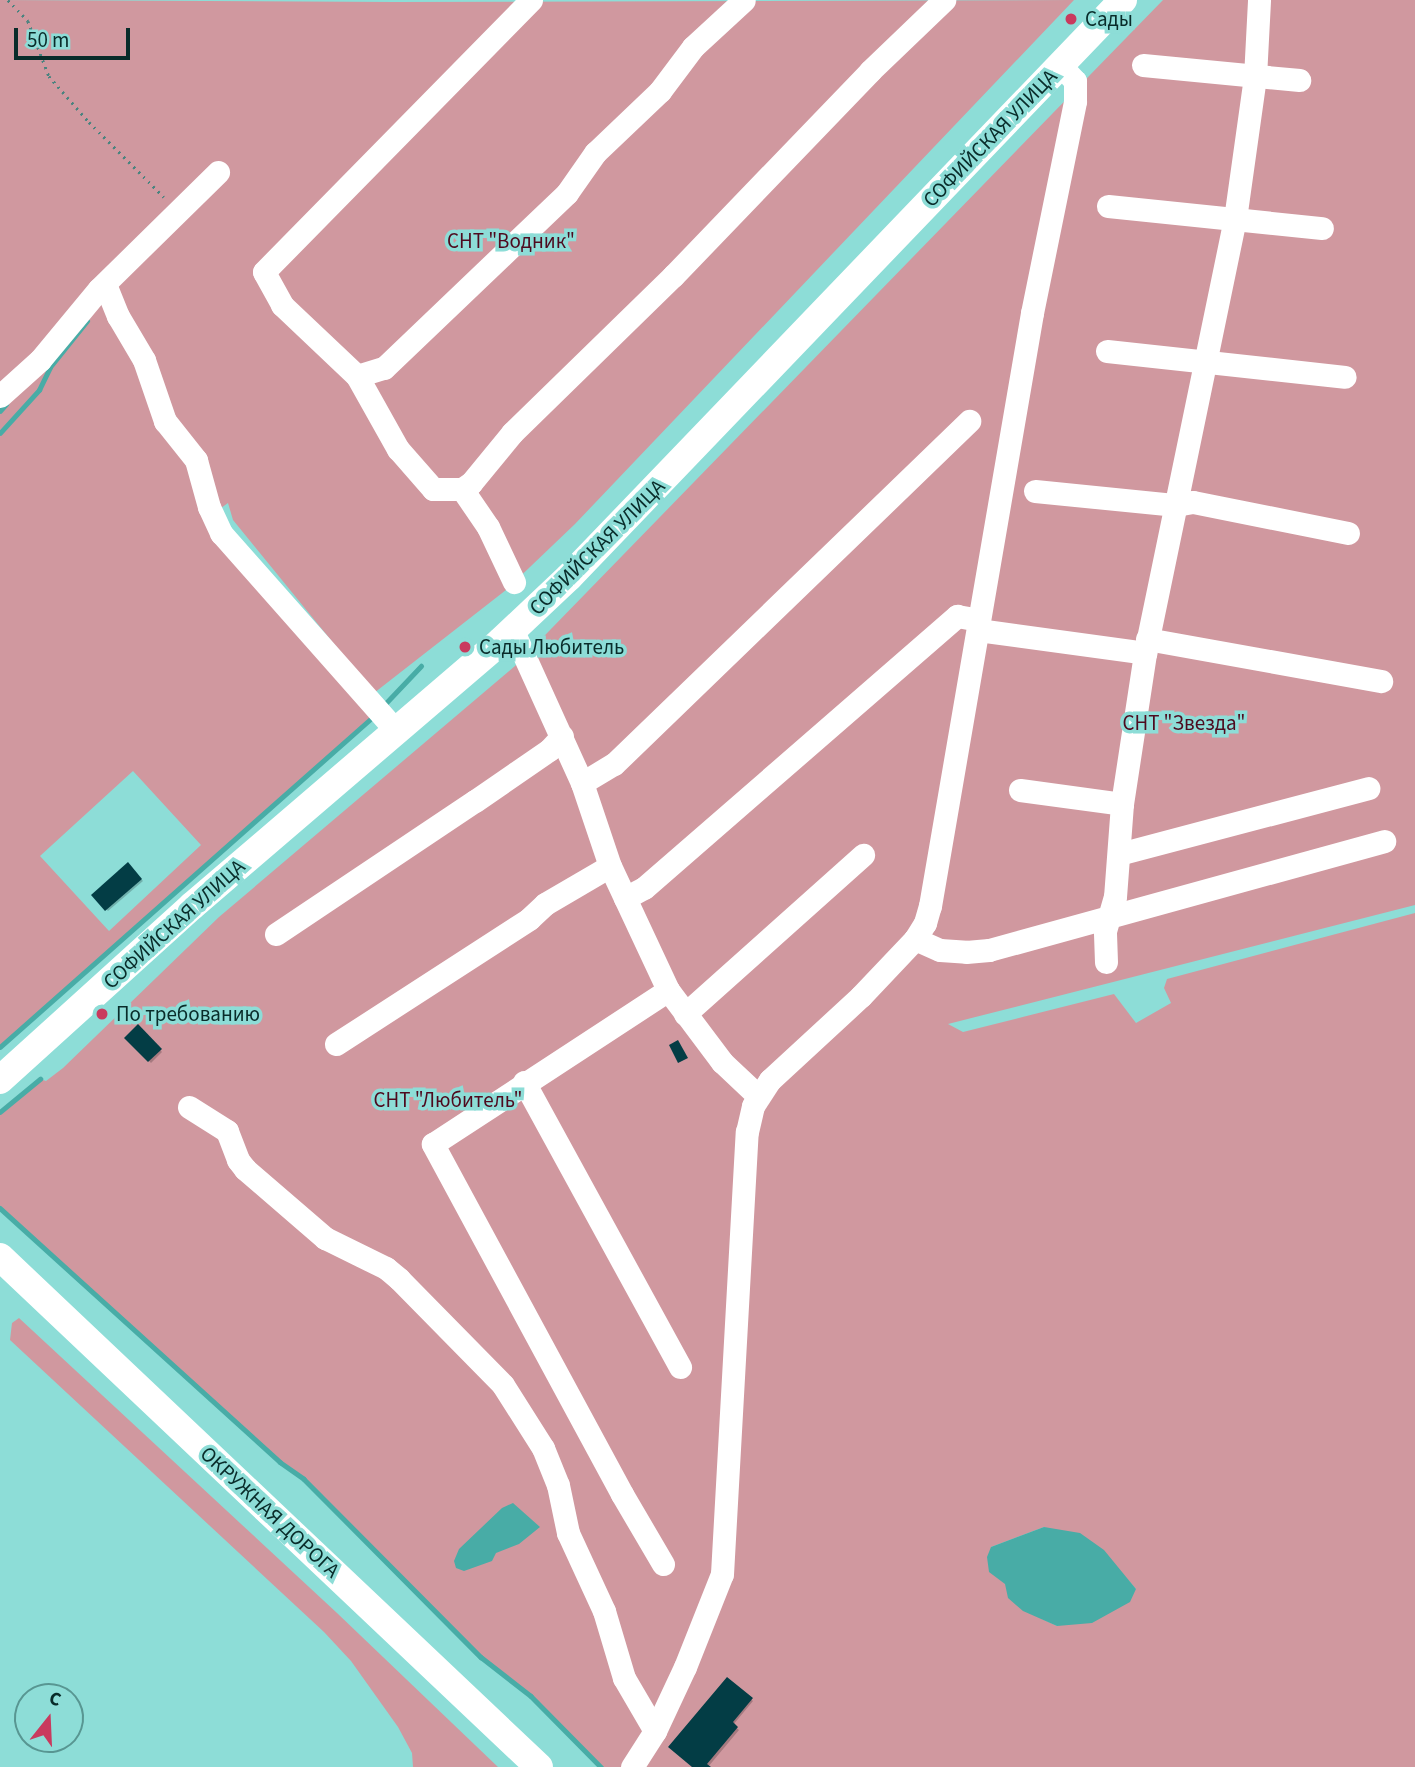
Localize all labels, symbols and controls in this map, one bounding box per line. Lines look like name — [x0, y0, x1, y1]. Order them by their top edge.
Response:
place label: Сады — [1085, 6, 1133, 32]
marker: Сады — [1063, 11, 1079, 27]
scale bar — [18, 14, 133, 58]
text: 50 m — [27, 25, 69, 55]
street label: СОФИЙСКАЯ УЛИЦА — [918, 64, 1062, 212]
park label: СНТ "Водник" — [447, 228, 575, 254]
street label: СОФИЙСКАЯ УЛИЦА — [524, 474, 670, 620]
place label: Сады Любитель — [479, 634, 624, 660]
marker: Сады Любитель — [457, 639, 473, 655]
park label: СНТ "Звезда" — [1122, 710, 1246, 736]
street label: СОФИЙСКАЯ УЛИЦА — [98, 854, 250, 994]
place label: По требованию — [116, 1001, 260, 1027]
marker: По требованию — [94, 1006, 110, 1022]
park label: СНТ "Любитель" — [374, 1087, 522, 1113]
street label: ОКРУЖНАЯ ДОРОГА — [195, 1441, 345, 1583]
north arrow — [14, 1683, 84, 1753]
text: С — [46, 1685, 64, 1714]

